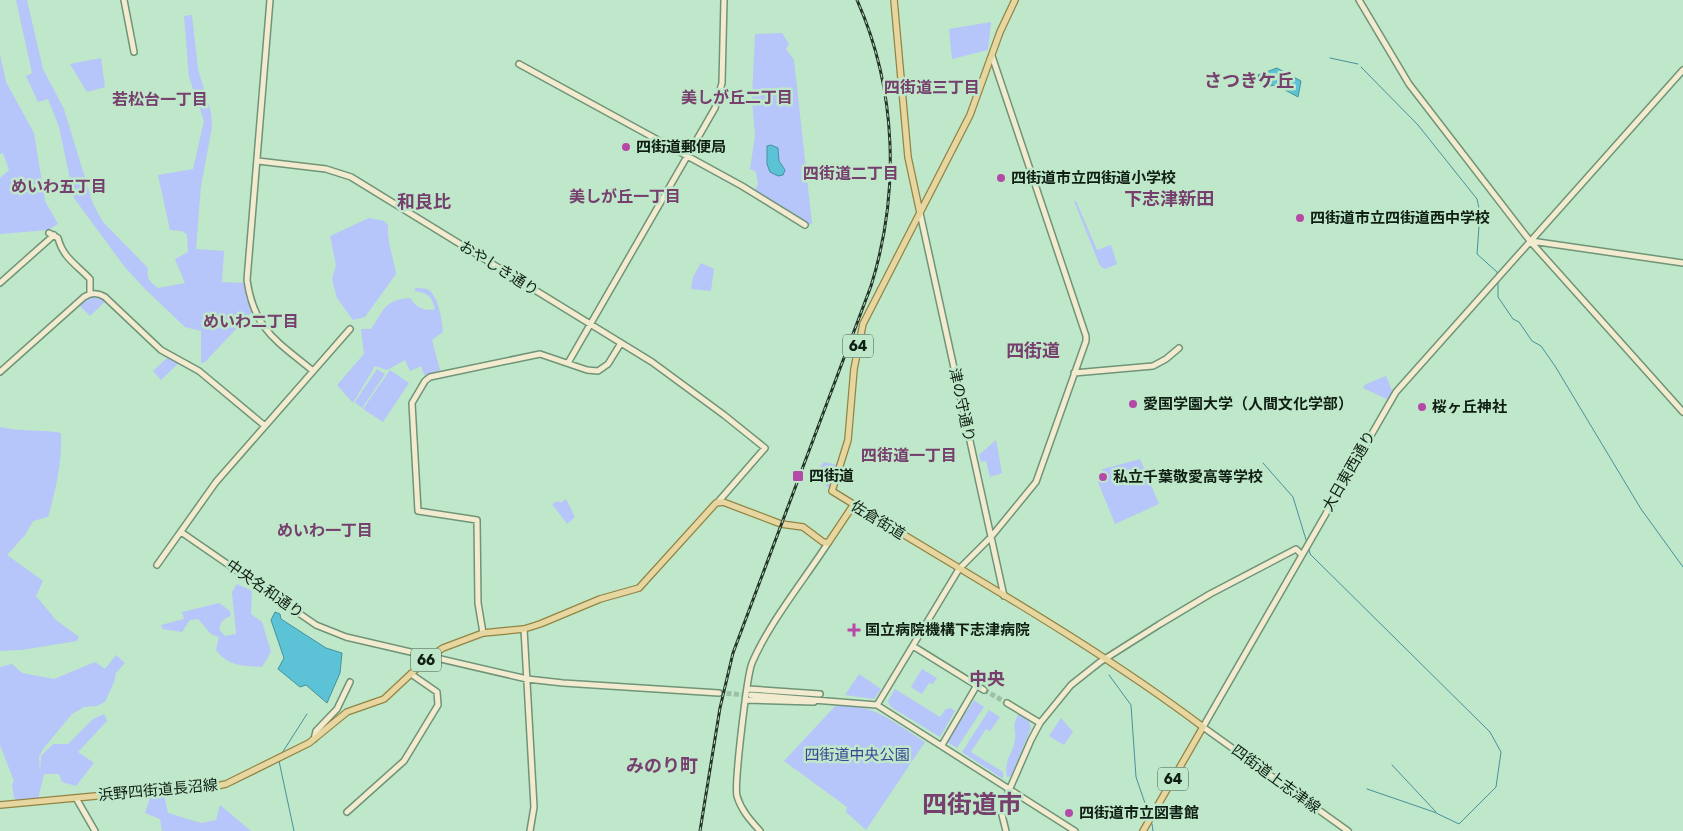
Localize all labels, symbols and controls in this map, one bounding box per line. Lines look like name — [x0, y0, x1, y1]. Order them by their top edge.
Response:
district label: さつきケ丘 — [1204, 70, 1294, 92]
district label: 四街道三丁目 — [884, 78, 980, 97]
district label: 美しが丘二丁目 — [681, 88, 793, 107]
district label: 若松台一丁目 — [112, 90, 208, 109]
place label: 四街道郵便局 — [636, 138, 726, 156]
marker: 四街道郵便局 — [620, 141, 632, 153]
district label: 四街道二丁目 — [803, 164, 899, 183]
place label: 四街道市立四街道小学校 — [1011, 169, 1176, 187]
marker: 四街道市立四街道小学校 — [995, 172, 1007, 184]
district label: めいわ五丁目 — [11, 177, 107, 196]
district label: 美しが丘一丁目 — [569, 187, 681, 206]
district label: 下志津新田 — [1124, 188, 1214, 210]
district label: 和良比 — [397, 191, 451, 213]
place label: 四街道市立四街道西中学校 — [1310, 209, 1490, 227]
marker: 四街道市立四街道西中学校 — [1294, 212, 1306, 224]
street label: おやしき通り — [456, 237, 542, 299]
district label: めいわ二丁目 — [203, 312, 299, 331]
road number: 64 — [843, 334, 873, 358]
district label: 四街道 — [1006, 340, 1060, 362]
street label: 津の守通り — [945, 366, 979, 444]
place label: 愛国学園大学（人間文化学部） — [1143, 395, 1353, 413]
marker: 愛国学園大学（人間文化学部） — [1127, 398, 1139, 410]
place label: 桜ヶ丘神社 — [1432, 398, 1507, 416]
marker: 桜ヶ丘神社 — [1416, 401, 1428, 413]
street label: 大日東西通り — [1319, 428, 1379, 514]
district label: 四街道一丁目 — [861, 446, 957, 465]
place label: 四街道 — [809, 467, 854, 485]
place label: 私立千葉敬愛高等学校 — [1113, 468, 1263, 486]
marker: 四街道 — [791, 469, 805, 483]
marker: 私立千葉敬愛高等学校 — [1097, 471, 1109, 483]
street label: 佐倉街道 — [848, 497, 908, 543]
district label: めいわ一丁目 — [277, 521, 373, 540]
street label: 中央名和通り — [223, 556, 307, 622]
place label: 国立病院機構下志津病院 — [865, 621, 1030, 639]
marker: 国立病院機構下志津病院 — [847, 623, 861, 637]
road number: 66 — [411, 648, 441, 672]
district label: 中央 — [969, 668, 1005, 690]
street label: 四街道上志津線 — [1228, 741, 1324, 817]
park label: 四街道中央公園 — [804, 746, 910, 764]
district label: みのり町 — [626, 755, 698, 777]
road number: 64 — [1158, 768, 1188, 791]
street label: 浜野四街道長沼線 — [97, 776, 219, 804]
district label: 四街道市 — [922, 790, 1022, 819]
place label: 四街道市立図書館 — [1079, 804, 1199, 822]
marker: 四街道市立図書館 — [1063, 807, 1075, 819]

